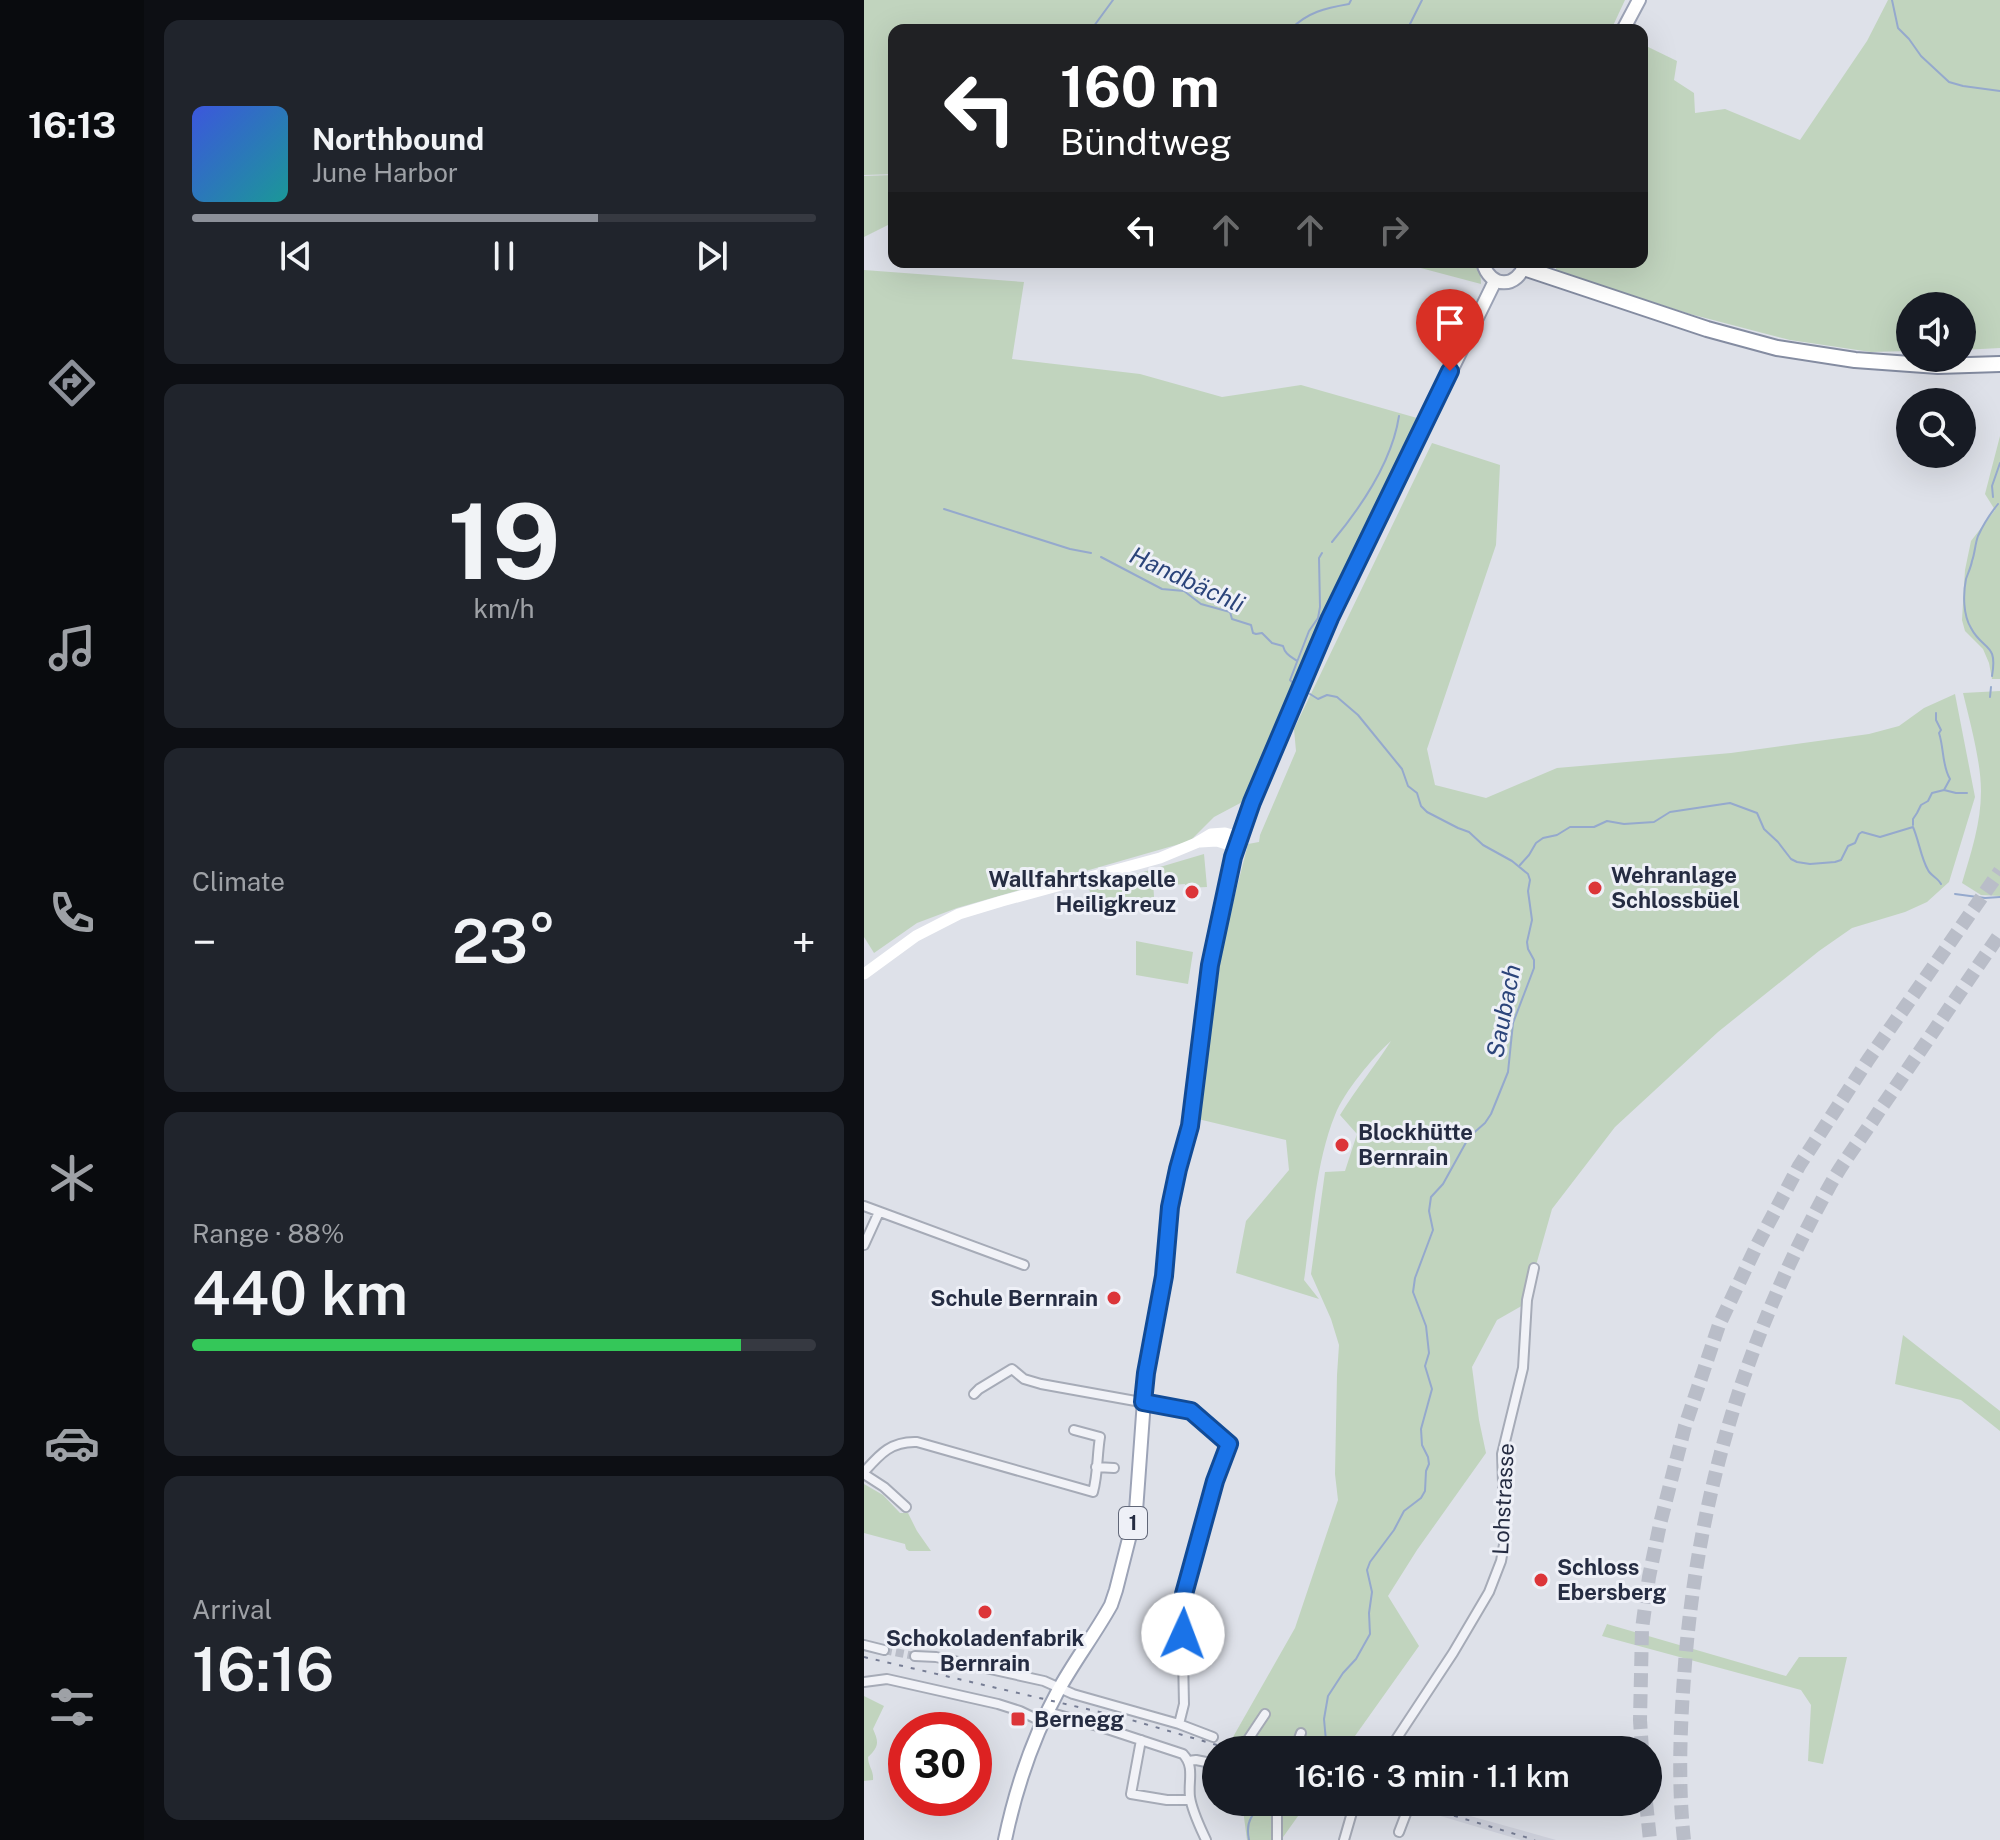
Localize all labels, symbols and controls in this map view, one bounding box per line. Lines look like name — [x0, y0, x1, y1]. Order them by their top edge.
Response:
text: 160 m — [1060, 54, 1220, 120]
icon: left — [928, 56, 1032, 160]
text: 16:13 — [28, 104, 116, 146]
text: Northbound — [312, 121, 484, 157]
text: Bündtweg — [1060, 121, 1232, 163]
text: June Harbor — [312, 157, 458, 188]
icon: left — [1120, 208, 1164, 252]
icon: ahead — [1204, 208, 1248, 252]
icon: ahead — [1288, 208, 1332, 252]
icon: right — [1372, 208, 1416, 252]
icon: previous — [274, 234, 318, 278]
icon: pause — [482, 234, 526, 278]
icon: next — [690, 234, 734, 278]
pin — [1416, 289, 1484, 371]
map controls — [1896, 292, 1976, 468]
button: sound — [1896, 292, 1976, 372]
icon: arrive — [1428, 301, 1472, 345]
icon: directions — [44, 355, 100, 411]
button: search — [1896, 388, 1976, 468]
text: 19 — [447, 480, 561, 602]
water label: Handbächli — [1126, 540, 1249, 618]
text: km/h — [473, 593, 535, 624]
icon: music — [44, 620, 100, 676]
place label: Wehranlage Schlossbüel — [1611, 862, 1740, 913]
text: Climate — [192, 866, 285, 897]
place label: Wallfahrtskapelle Heiligkreuz — [989, 866, 1176, 917]
marker: Wehranlage Schlossbüel — [1586, 879, 1604, 897]
marker: Wallfahrtskapelle Heiligkreuz — [1183, 883, 1201, 901]
icon: phone — [44, 885, 100, 941]
text: 23° — [452, 906, 556, 977]
text: − — [192, 916, 216, 968]
text: + — [792, 916, 816, 968]
water label: Saubach — [1480, 962, 1526, 1060]
place label: Blockhütte Bernrain — [1358, 1119, 1473, 1170]
marker: Blockhütte Bernrain — [1333, 1136, 1351, 1154]
icon: climate — [44, 1150, 100, 1206]
text: Range · 88% — [192, 1218, 344, 1249]
text: 440 km — [192, 1258, 408, 1329]
place label: Schule Bernrain — [930, 1285, 1098, 1311]
marker: Schule Bernrain — [1105, 1289, 1123, 1307]
icon: car — [44, 1415, 100, 1471]
street label: Lohstrasse — [1487, 1443, 1519, 1555]
road number: 1 — [1119, 1507, 1147, 1539]
place label: Schloss Ebersberg — [1557, 1554, 1666, 1605]
marker: Schloss Ebersberg — [1532, 1571, 1550, 1589]
position arrow — [1141, 1592, 1225, 1676]
text: Arrival — [192, 1594, 272, 1625]
marker: Schokoladenfabrik Bernrain — [976, 1603, 994, 1621]
place label: Schokoladenfabrik Bernrain — [886, 1625, 1085, 1676]
text: 16:16 — [192, 1634, 334, 1705]
icon: filters — [44, 1679, 100, 1735]
place label: Bernegg — [1034, 1706, 1124, 1732]
marker: Bernegg — [1009, 1710, 1027, 1728]
speed limit sign: 30 — [888, 1712, 992, 1816]
text: 16:16 · 3 min · 1.1 km — [1294, 1758, 1570, 1794]

